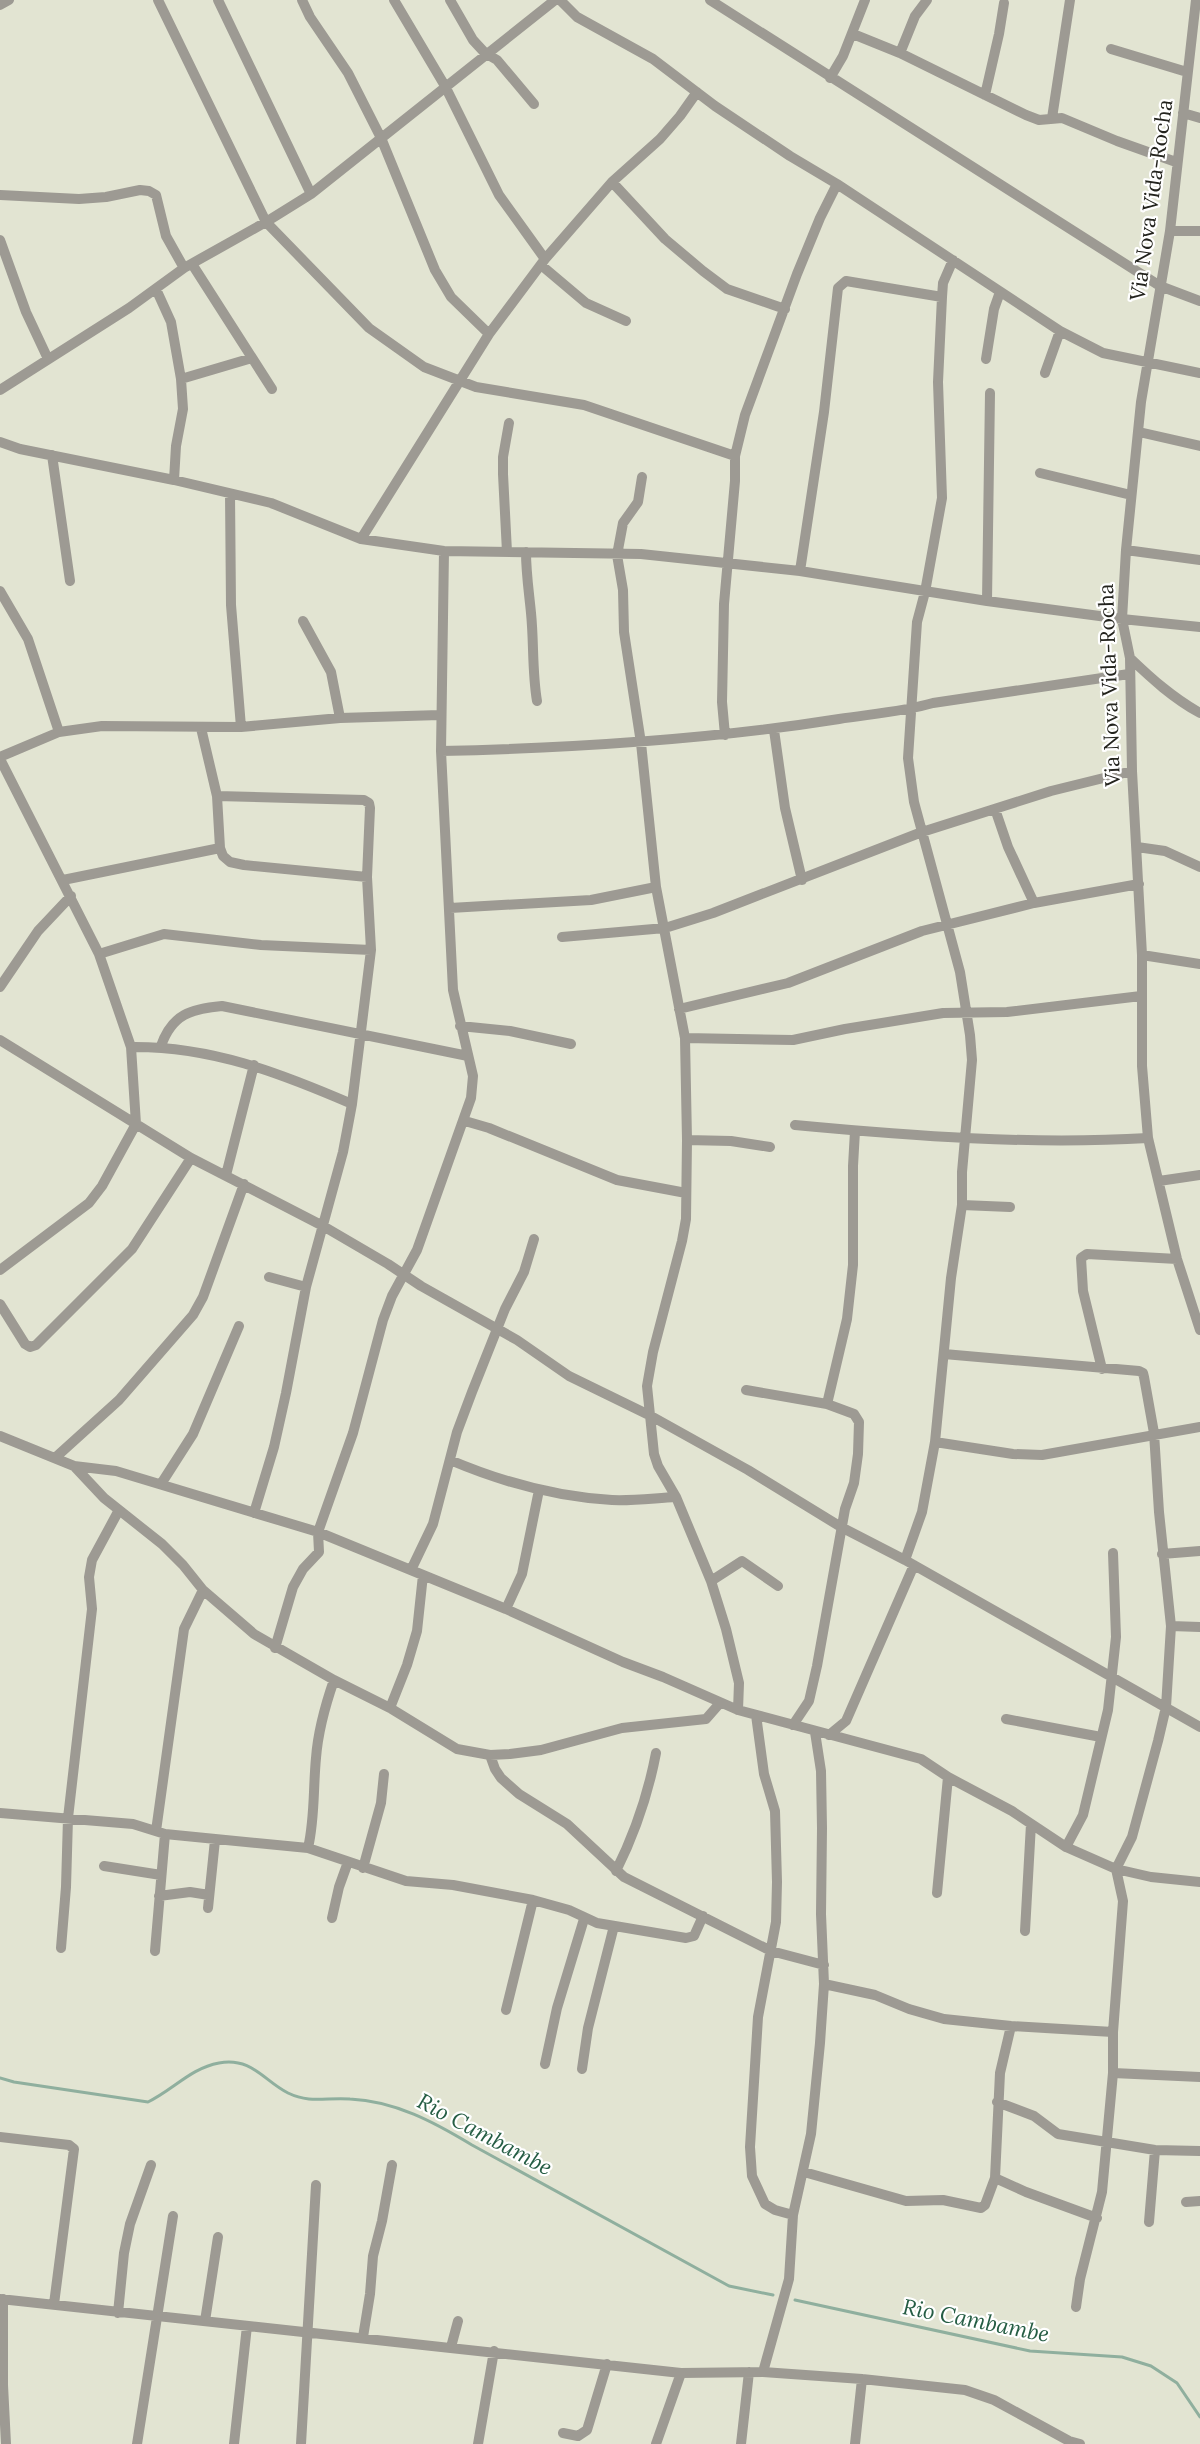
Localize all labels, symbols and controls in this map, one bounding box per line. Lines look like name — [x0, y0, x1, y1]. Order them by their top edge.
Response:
street label: Via Nova Vida-Rocha — [1123, 97, 1179, 303]
street label: Via Nova Vida-Rocha — [1092, 583, 1126, 788]
water label: Rio Cambambe — [413, 2087, 557, 2181]
water label: Rio Cambambe — [900, 2292, 1052, 2348]

